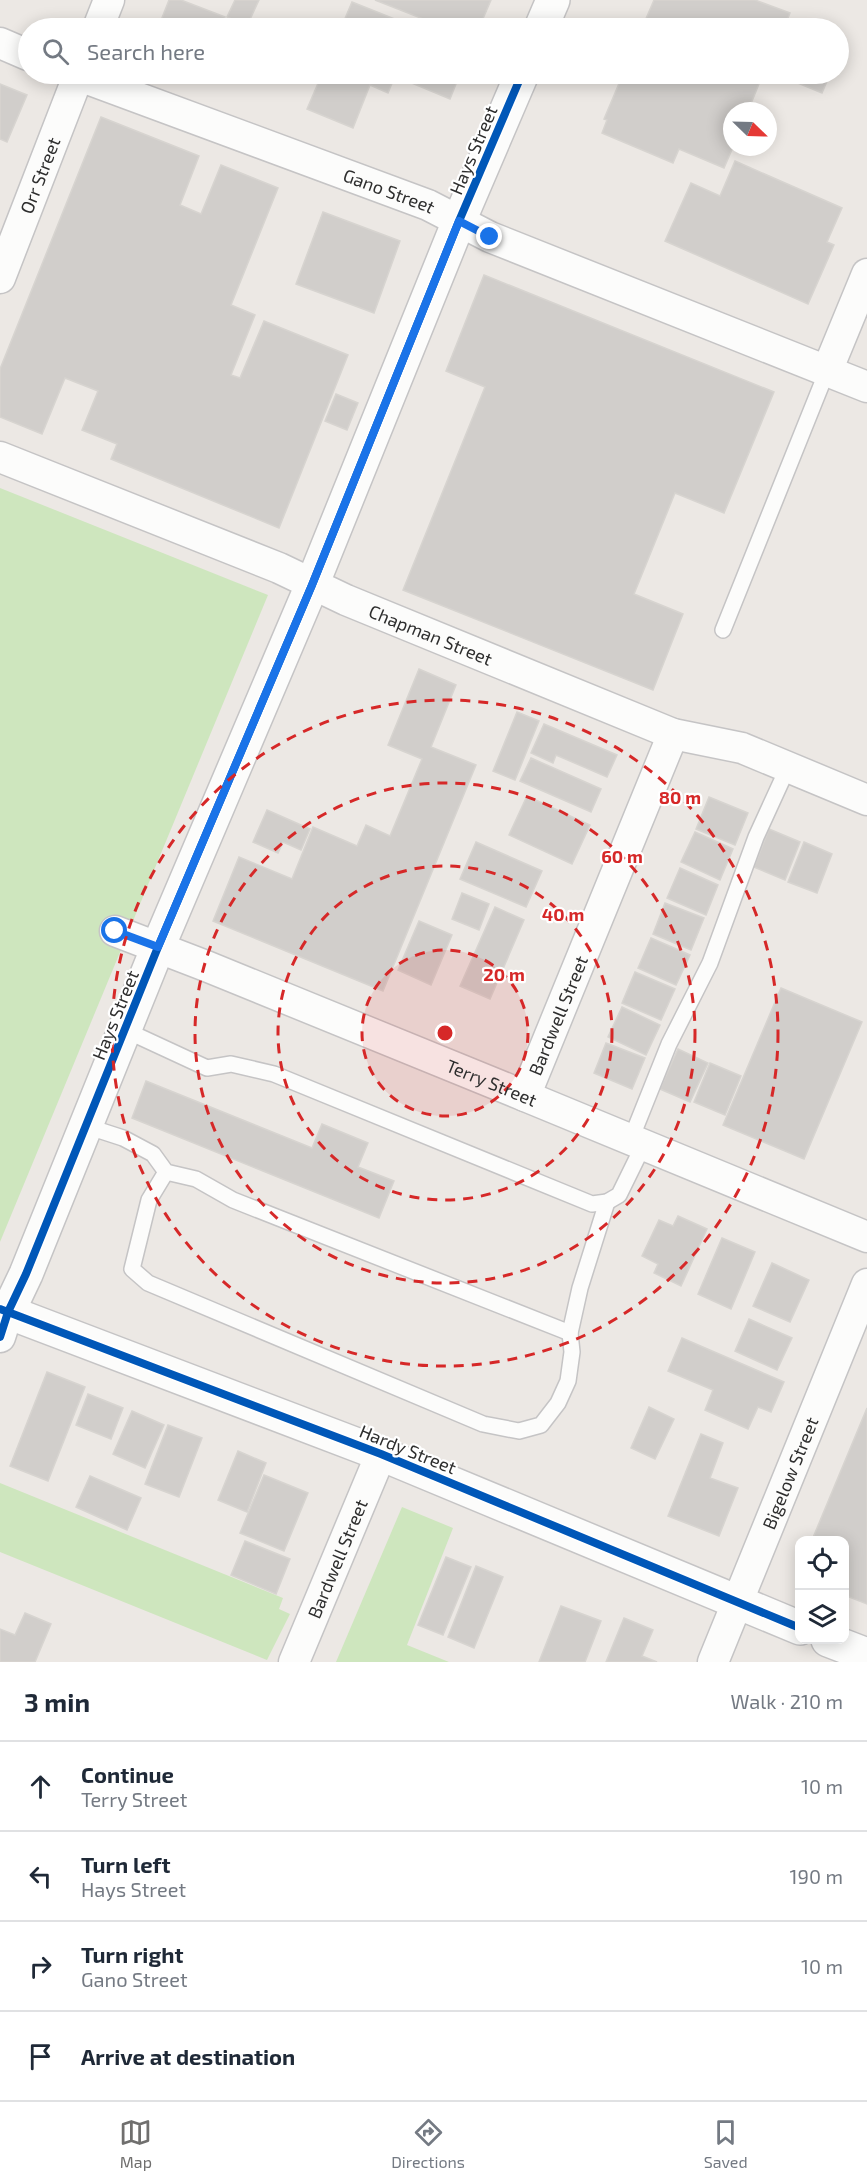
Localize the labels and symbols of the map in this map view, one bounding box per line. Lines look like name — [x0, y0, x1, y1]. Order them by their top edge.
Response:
street label: Hays Street — [444, 102, 502, 198]
north arrow — [723, 102, 777, 156]
street label: Orr Street — [15, 134, 65, 217]
street label: Gano Street — [340, 164, 439, 218]
route end — [476, 223, 502, 249]
street label: Chapman Street — [366, 600, 496, 670]
text: 80 m — [659, 786, 701, 808]
text: 60 m — [601, 845, 643, 867]
text: 40 m — [542, 903, 584, 925]
route start — [101, 917, 127, 943]
street label: Bardwell Street — [524, 952, 592, 1079]
text: 20 m — [483, 963, 525, 985]
street label: Hays Street — [87, 967, 143, 1063]
centre of rings — [435, 1023, 455, 1043]
street label: Terry Street — [443, 1054, 540, 1111]
street label: Bigelow Street — [757, 1414, 823, 1533]
street label: Hardy Street — [356, 1420, 460, 1478]
street label: Bardwell Street — [303, 1496, 372, 1622]

